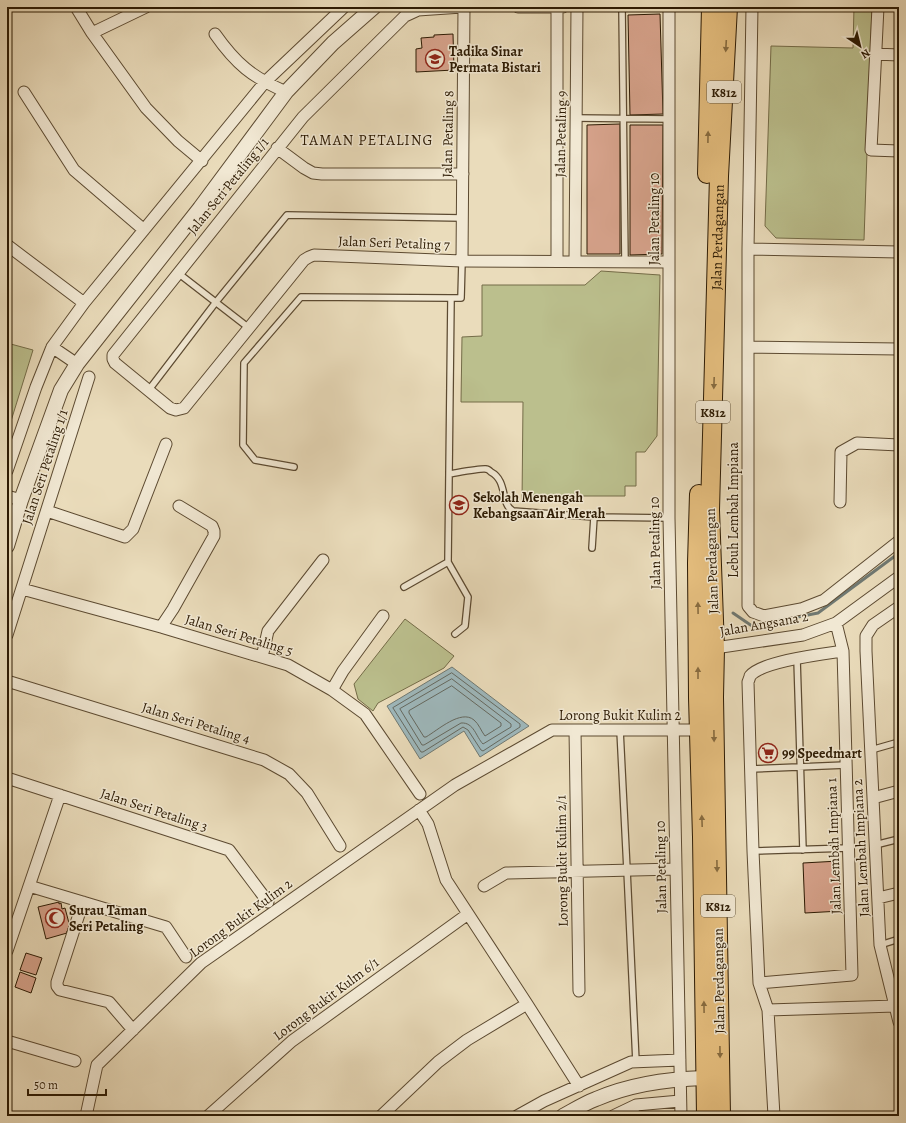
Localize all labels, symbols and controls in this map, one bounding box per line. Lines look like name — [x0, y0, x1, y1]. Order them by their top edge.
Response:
north arrow — [840, 26, 880, 66]
one-way arrow — [723, 40, 729, 53]
place label: Tadika Sinar Permata Bistari — [449, 42, 541, 77]
text: N — [858, 45, 873, 62]
school or university icon: Tadika Sinar Permata Bistari — [424, 48, 446, 70]
road number: K812 — [707, 81, 741, 103]
street label: Jalan Petaling 8 — [438, 90, 458, 178]
street label: Jalan Petaling 9 — [551, 90, 571, 178]
district label: TAMAN PETALING — [300, 130, 434, 150]
one-way arrow — [705, 130, 711, 143]
street label: Jalan Seri Petaling 1/1 — [183, 133, 273, 239]
street label: Jalan Petaling 10 — [645, 173, 664, 265]
street label: Jalan Perdagangan — [706, 184, 728, 290]
street label: Jalan Seri Petaling 7 — [338, 232, 450, 254]
one-way arrow — [711, 377, 717, 390]
road number: K812 — [696, 401, 730, 423]
street label: Jalan Seri Petaling 1/1 — [17, 407, 73, 527]
street label: Lebuh Lembah Impiana — [724, 442, 743, 578]
place label: Sekolah Menengah Kebangsaan Air Merah — [473, 488, 606, 523]
school or university icon: Sekolah Menengah Kebangsaan Air Merah — [448, 494, 470, 516]
street label: Jalan Petaling 10 — [645, 497, 665, 589]
street label: Jalan Perdagangan — [701, 508, 723, 614]
one-way arrow — [694, 602, 701, 614]
street label: Jalan Angsana 2 — [718, 607, 810, 641]
street label: Jalan Seri Petaling 5 — [183, 610, 295, 660]
one-way arrow — [695, 666, 701, 679]
street label: Jalan Seri Petaling 4 — [140, 698, 252, 748]
street label: Lorong Bukit Kulim 2 — [559, 706, 682, 725]
one-way arrow — [711, 730, 718, 742]
supermarket icon: 99 Speedmart — [757, 742, 779, 764]
place label: 99 Speedmart — [782, 744, 862, 763]
street label: Jalan Lembah Impiana 1 — [822, 777, 846, 914]
street label: Jalan Lembah Impiana 2 — [848, 778, 874, 917]
street label: Jalan Seri Petaling 3 — [98, 784, 210, 836]
street label: Lorong Bukit Kulim 2/1 — [551, 795, 573, 927]
one-way arrow — [699, 814, 705, 827]
street label: Jalan Petaling 10 — [651, 821, 671, 913]
one-way arrow — [714, 860, 720, 873]
street label: Lorong Bukit Kulim 2 — [186, 874, 296, 962]
road number: K812 — [701, 895, 735, 917]
place label: Surau Taman Seri Petaling — [69, 901, 147, 936]
mosque icon: Surau Taman Seri Petaling — [44, 907, 66, 929]
street label: Jalan Perdagangan — [709, 928, 729, 1034]
street label: Lorong Bukit Kulm 6/1 — [269, 953, 383, 1045]
one-way arrow — [701, 1000, 707, 1013]
one-way arrow — [717, 1046, 723, 1059]
scale bar — [28, 1071, 106, 1097]
text: 50 m — [34, 1077, 58, 1093]

